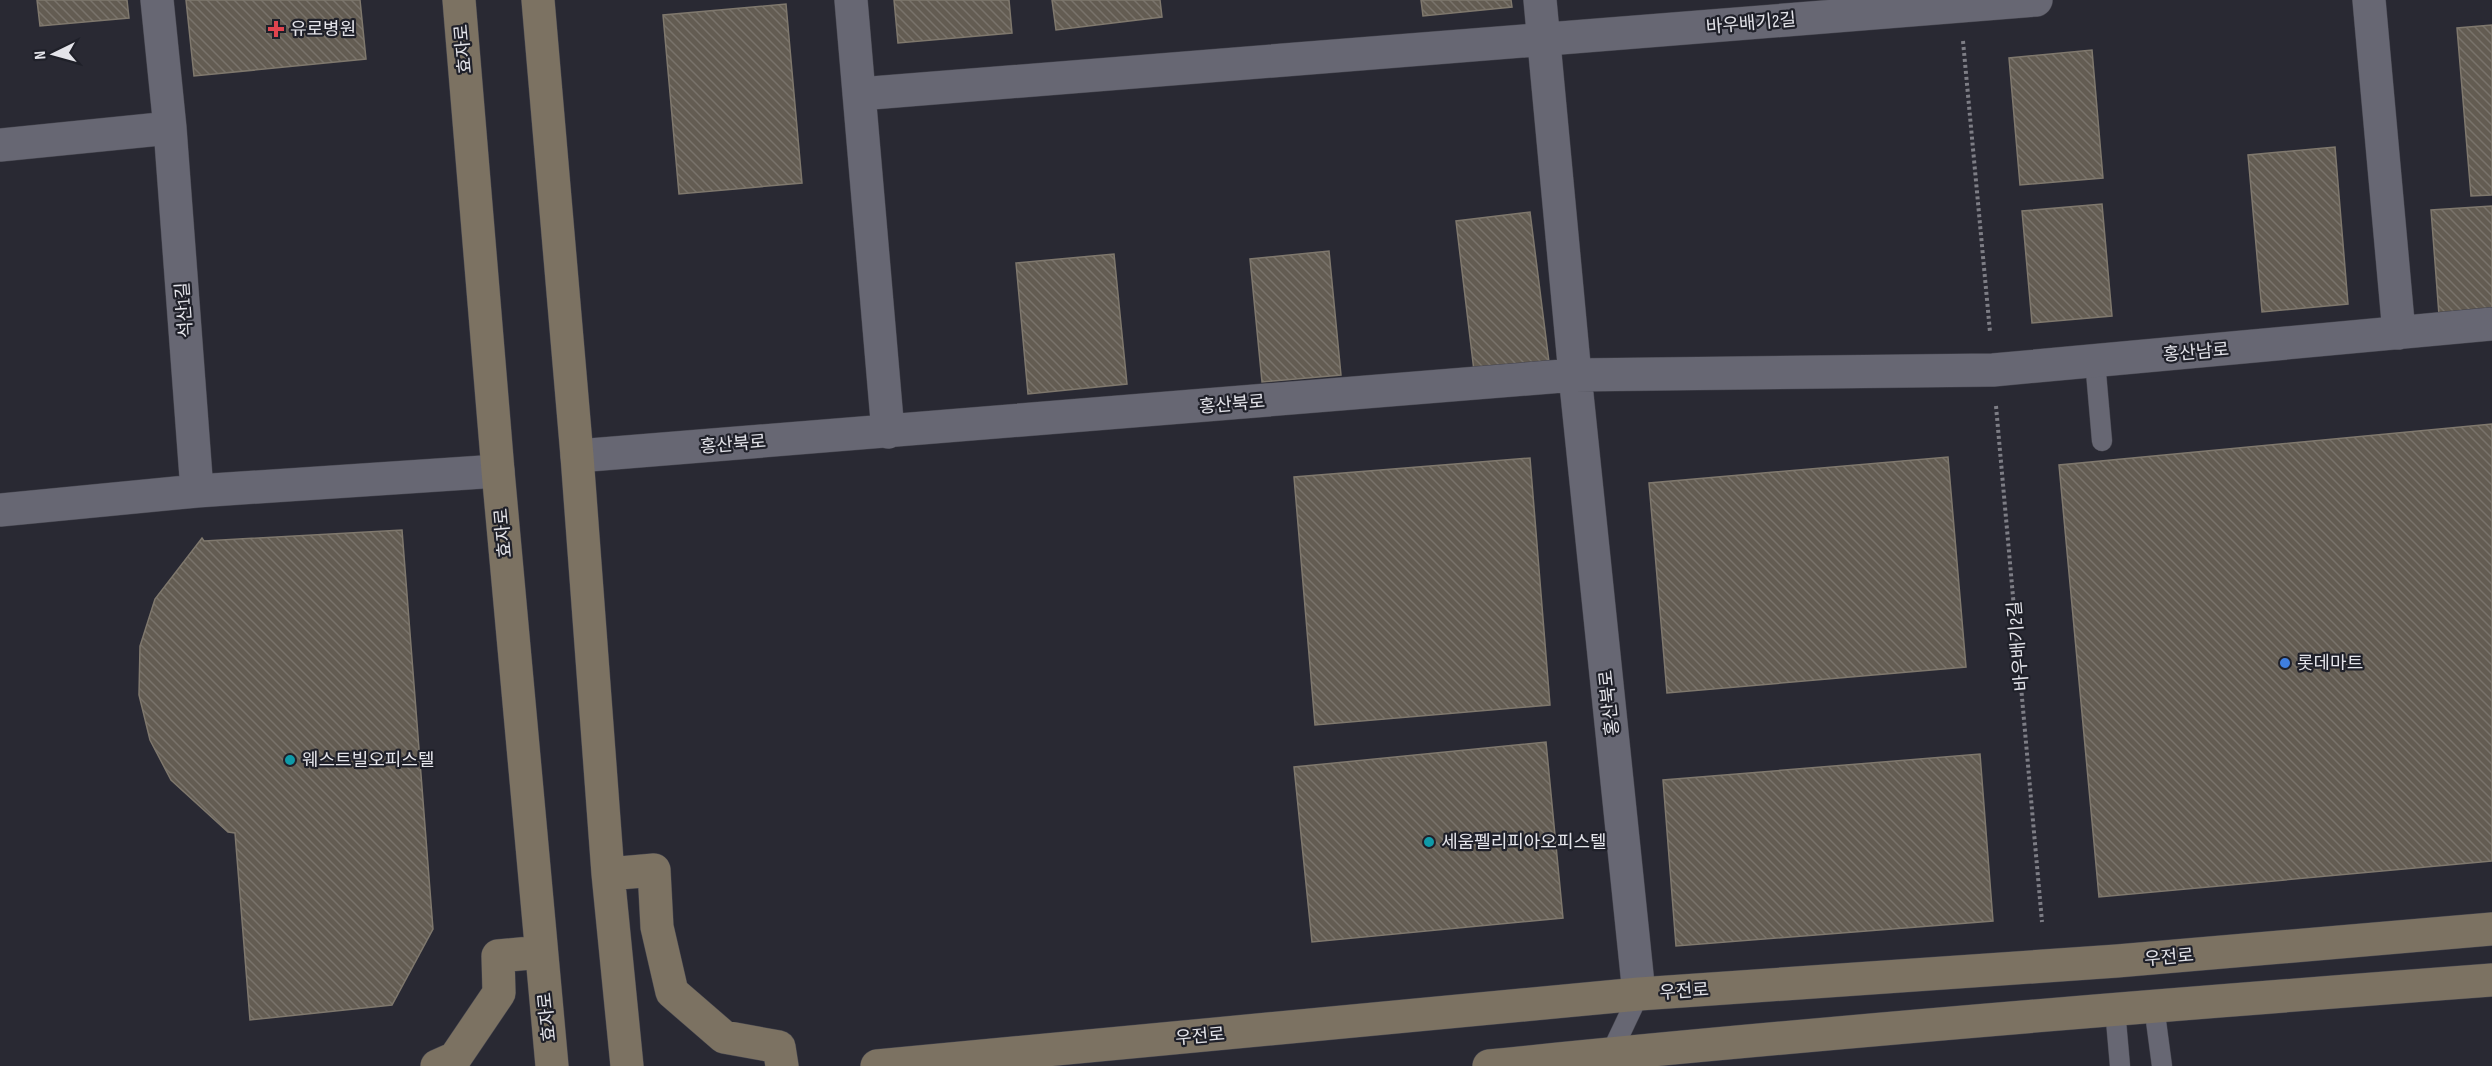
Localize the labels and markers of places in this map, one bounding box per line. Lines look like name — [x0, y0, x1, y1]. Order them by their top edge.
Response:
place label: 유로병원 — [290, 19, 356, 40]
marker: 유로병원 — [267, 20, 285, 38]
place label: 롯데마트 — [2297, 653, 2363, 674]
marker: 롯데마트 — [2278, 656, 2292, 670]
place label: 웨스트빌오피스텔 — [302, 750, 434, 771]
marker: 웨스트빌오피스텔 — [283, 753, 297, 767]
place label: 세움펠리피아오피스텔 — [1441, 832, 1607, 853]
marker: 세움펠리피아오피스텔 — [1422, 835, 1436, 849]

